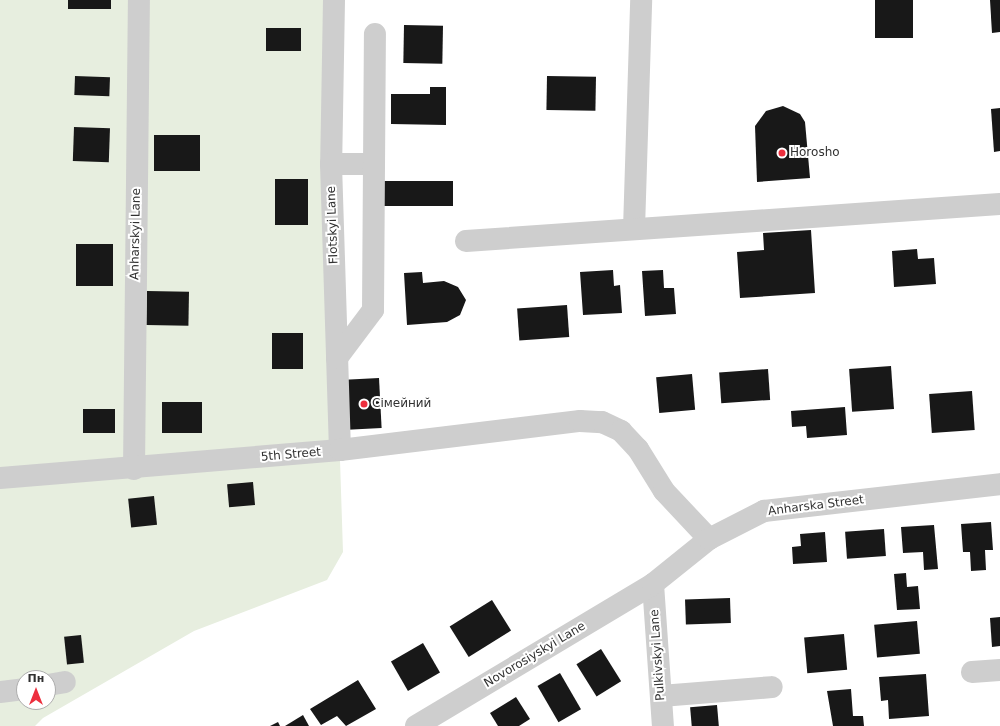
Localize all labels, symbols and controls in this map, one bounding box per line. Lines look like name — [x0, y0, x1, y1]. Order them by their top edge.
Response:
place label: Horosho — [790, 146, 840, 160]
marker: Horosho — [777, 148, 787, 158]
street label: Flotskyi Lane — [324, 186, 342, 264]
street label: Anharskyi Lane — [128, 188, 144, 280]
place label: Сімейний — [372, 397, 431, 411]
marker: Сімейний — [359, 399, 369, 409]
street label: 5th Street — [260, 445, 322, 465]
street label: Anharska Street — [767, 493, 865, 519]
street label: Pulkivskyi Lane — [648, 609, 668, 701]
street label: Novorosiyskyi Lane — [482, 619, 588, 691]
north arrow — [16, 670, 56, 710]
text: Пн — [28, 672, 44, 685]

